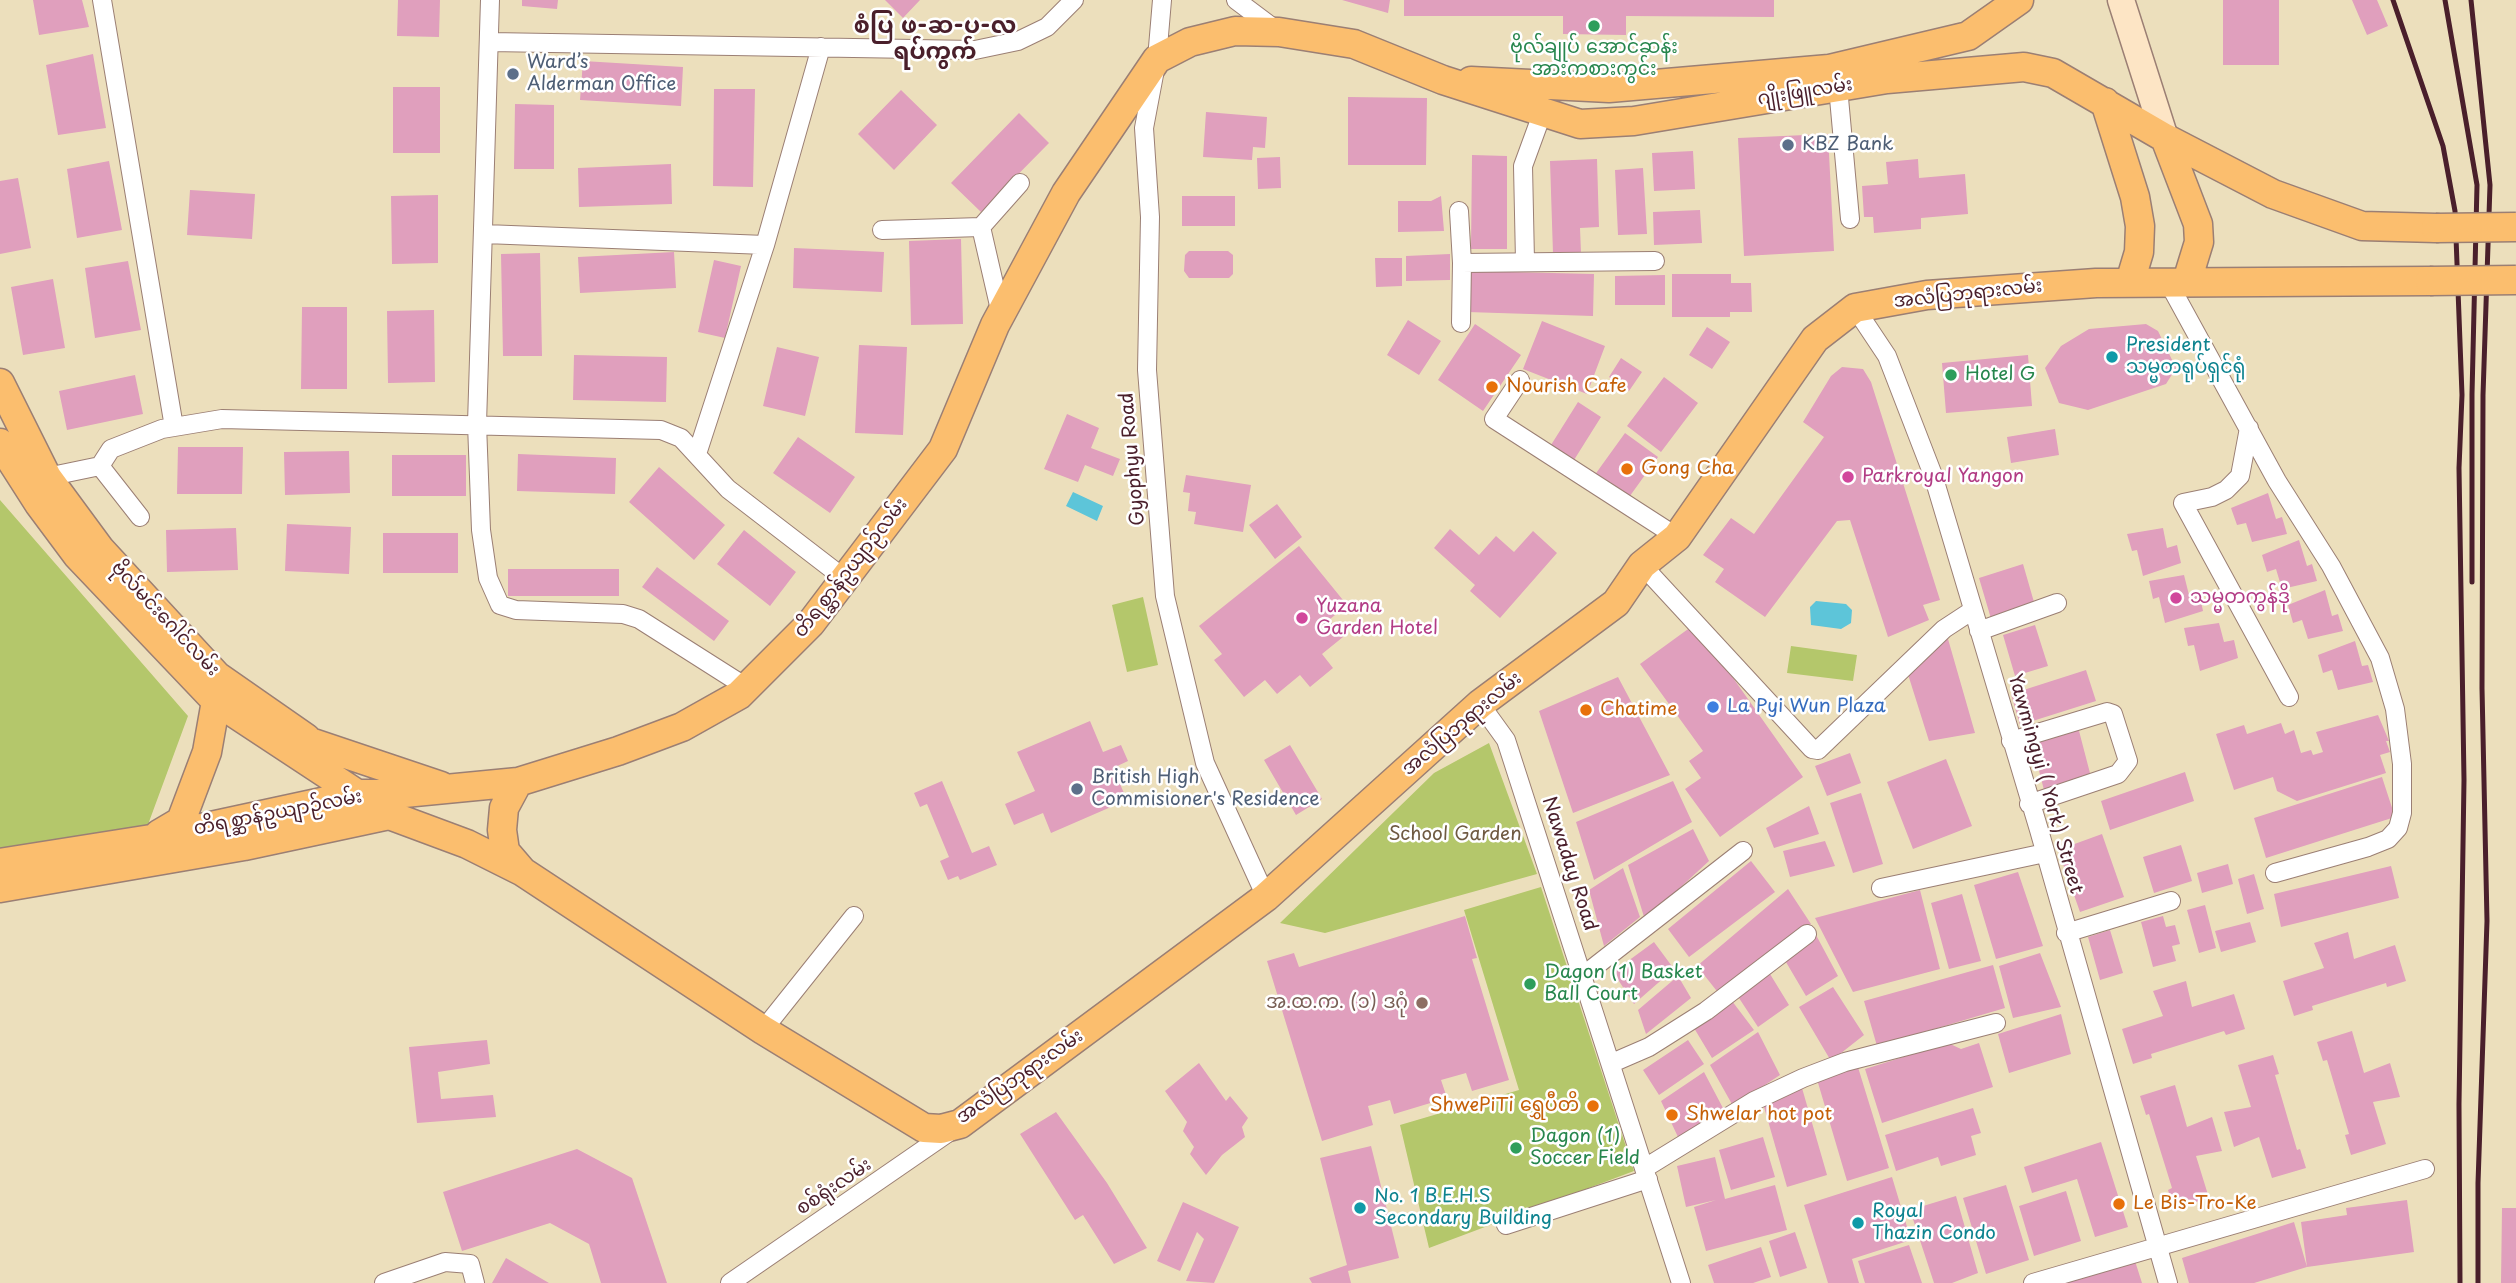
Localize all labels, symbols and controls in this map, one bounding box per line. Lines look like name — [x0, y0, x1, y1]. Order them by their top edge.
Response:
district label: စံပြ ဖ-ဆ-ပ-လ ရပ်ကွက် — [854, 13, 1016, 67]
marker: ဗိုလ်ချုပ် အောင်ဆန်း အားကစားကွင်း — [1586, 18, 1602, 34]
place label: ဗိုလ်ချုပ် အောင်ဆန်း အားကစားကွင်း — [1510, 37, 1678, 81]
place label: Ward’s Alderman Office — [527, 52, 676, 96]
marker: Ward’s Alderman Office — [505, 66, 521, 82]
street label: ဂျိုးဖြူလမ်း — [1756, 73, 1854, 111]
place label: KBZ Bank — [1802, 134, 1894, 156]
marker: KBZ Bank — [1780, 137, 1796, 153]
street label: အလံပြဘုရားလမ်း — [1893, 275, 2043, 313]
place label: President သမ္မတရုပ်ရှင်ရုံ — [2126, 335, 2246, 379]
marker: President သမ္မတရုပ်ရှင်ရုံ — [2104, 349, 2120, 365]
place label: Hotel G — [1965, 364, 2036, 386]
marker: Hotel G — [1943, 367, 1959, 383]
place label: Nourish Cafe — [1506, 376, 1627, 398]
marker: Nourish Cafe — [1484, 379, 1500, 395]
street label: Gyophyu Road — [1116, 391, 1150, 527]
place label: Gong Cha — [1641, 458, 1734, 480]
marker: Gong Cha — [1619, 461, 1635, 477]
place label: Parkroyal Yangon — [1862, 466, 2024, 488]
marker: Parkroyal Yangon — [1840, 469, 1856, 485]
street label: တိရစ္ဆာန်ဥယျာဉ်လမ်း — [789, 494, 913, 642]
street label: ဗိုလ်မင်းဂေါင်လမ်း — [106, 557, 224, 681]
place label: သမ္မတကွန်ဒို — [2190, 587, 2290, 609]
marker: သမ္မတကွန်ဒို — [2168, 590, 2184, 606]
place label: Yuzana Garden Hotel — [1316, 596, 1438, 640]
marker: Yuzana Garden Hotel — [1294, 610, 1310, 626]
street label: အလံပြဘုရားလမ်း — [1397, 667, 1527, 781]
street label: Yawmingyi ( York) Street — [2003, 671, 2087, 897]
place label: La Pyi Wun Plaza — [1727, 696, 1886, 718]
place label: Chatime — [1600, 699, 1677, 721]
marker: La Pyi Wun Plaza — [1705, 699, 1721, 715]
marker: Chatime — [1578, 702, 1594, 718]
place label: British High Commisioner's Residence — [1091, 767, 1320, 811]
marker: British High Commisioner's Residence — [1069, 781, 1085, 797]
street label: တိရစ္ဆာန်ဥယျာဉ်လမ်း — [192, 785, 364, 841]
street label: Nawaday Road — [1537, 794, 1601, 934]
park label: School Garden — [1388, 824, 1522, 846]
place label: Dagon (1) Basket Ball Court — [1544, 962, 1703, 1006]
marker: Dagon (1) Basket Ball Court — [1522, 976, 1538, 992]
place label: အ.ထ.က. (၁) ဒဂုံ — [1266, 992, 1408, 1014]
marker: အ.ထ.က. (၁) ဒဂုံ — [1414, 995, 1430, 1011]
street label: အလံပြဘုရားလမ်း — [952, 1025, 1088, 1129]
place label: ShwePiTi ရွှေပီတိ — [1430, 1095, 1579, 1117]
marker: ShwePiTi ရွှေပီတိ — [1585, 1098, 1601, 1114]
place label: Shwelar hot pot — [1686, 1104, 1832, 1126]
marker: Shwelar hot pot — [1664, 1107, 1680, 1123]
place label: Dagon (1) Soccer Field — [1530, 1126, 1640, 1170]
marker: Dagon (1) Soccer Field — [1508, 1140, 1524, 1156]
street label: စစ်ရုံးလမ်း — [792, 1154, 876, 1220]
place label: No. 1 B.E.H.S Secondary Building — [1374, 1186, 1552, 1230]
place label: Le Bis-Tro-Ke — [2133, 1193, 2257, 1215]
marker: Le Bis-Tro-Ke — [2111, 1196, 2127, 1212]
marker: No. 1 B.E.H.S Secondary Building — [1352, 1200, 1368, 1216]
place label: Royal Thazin Condo — [1872, 1201, 1996, 1245]
marker: Royal Thazin Condo — [1850, 1215, 1866, 1231]

